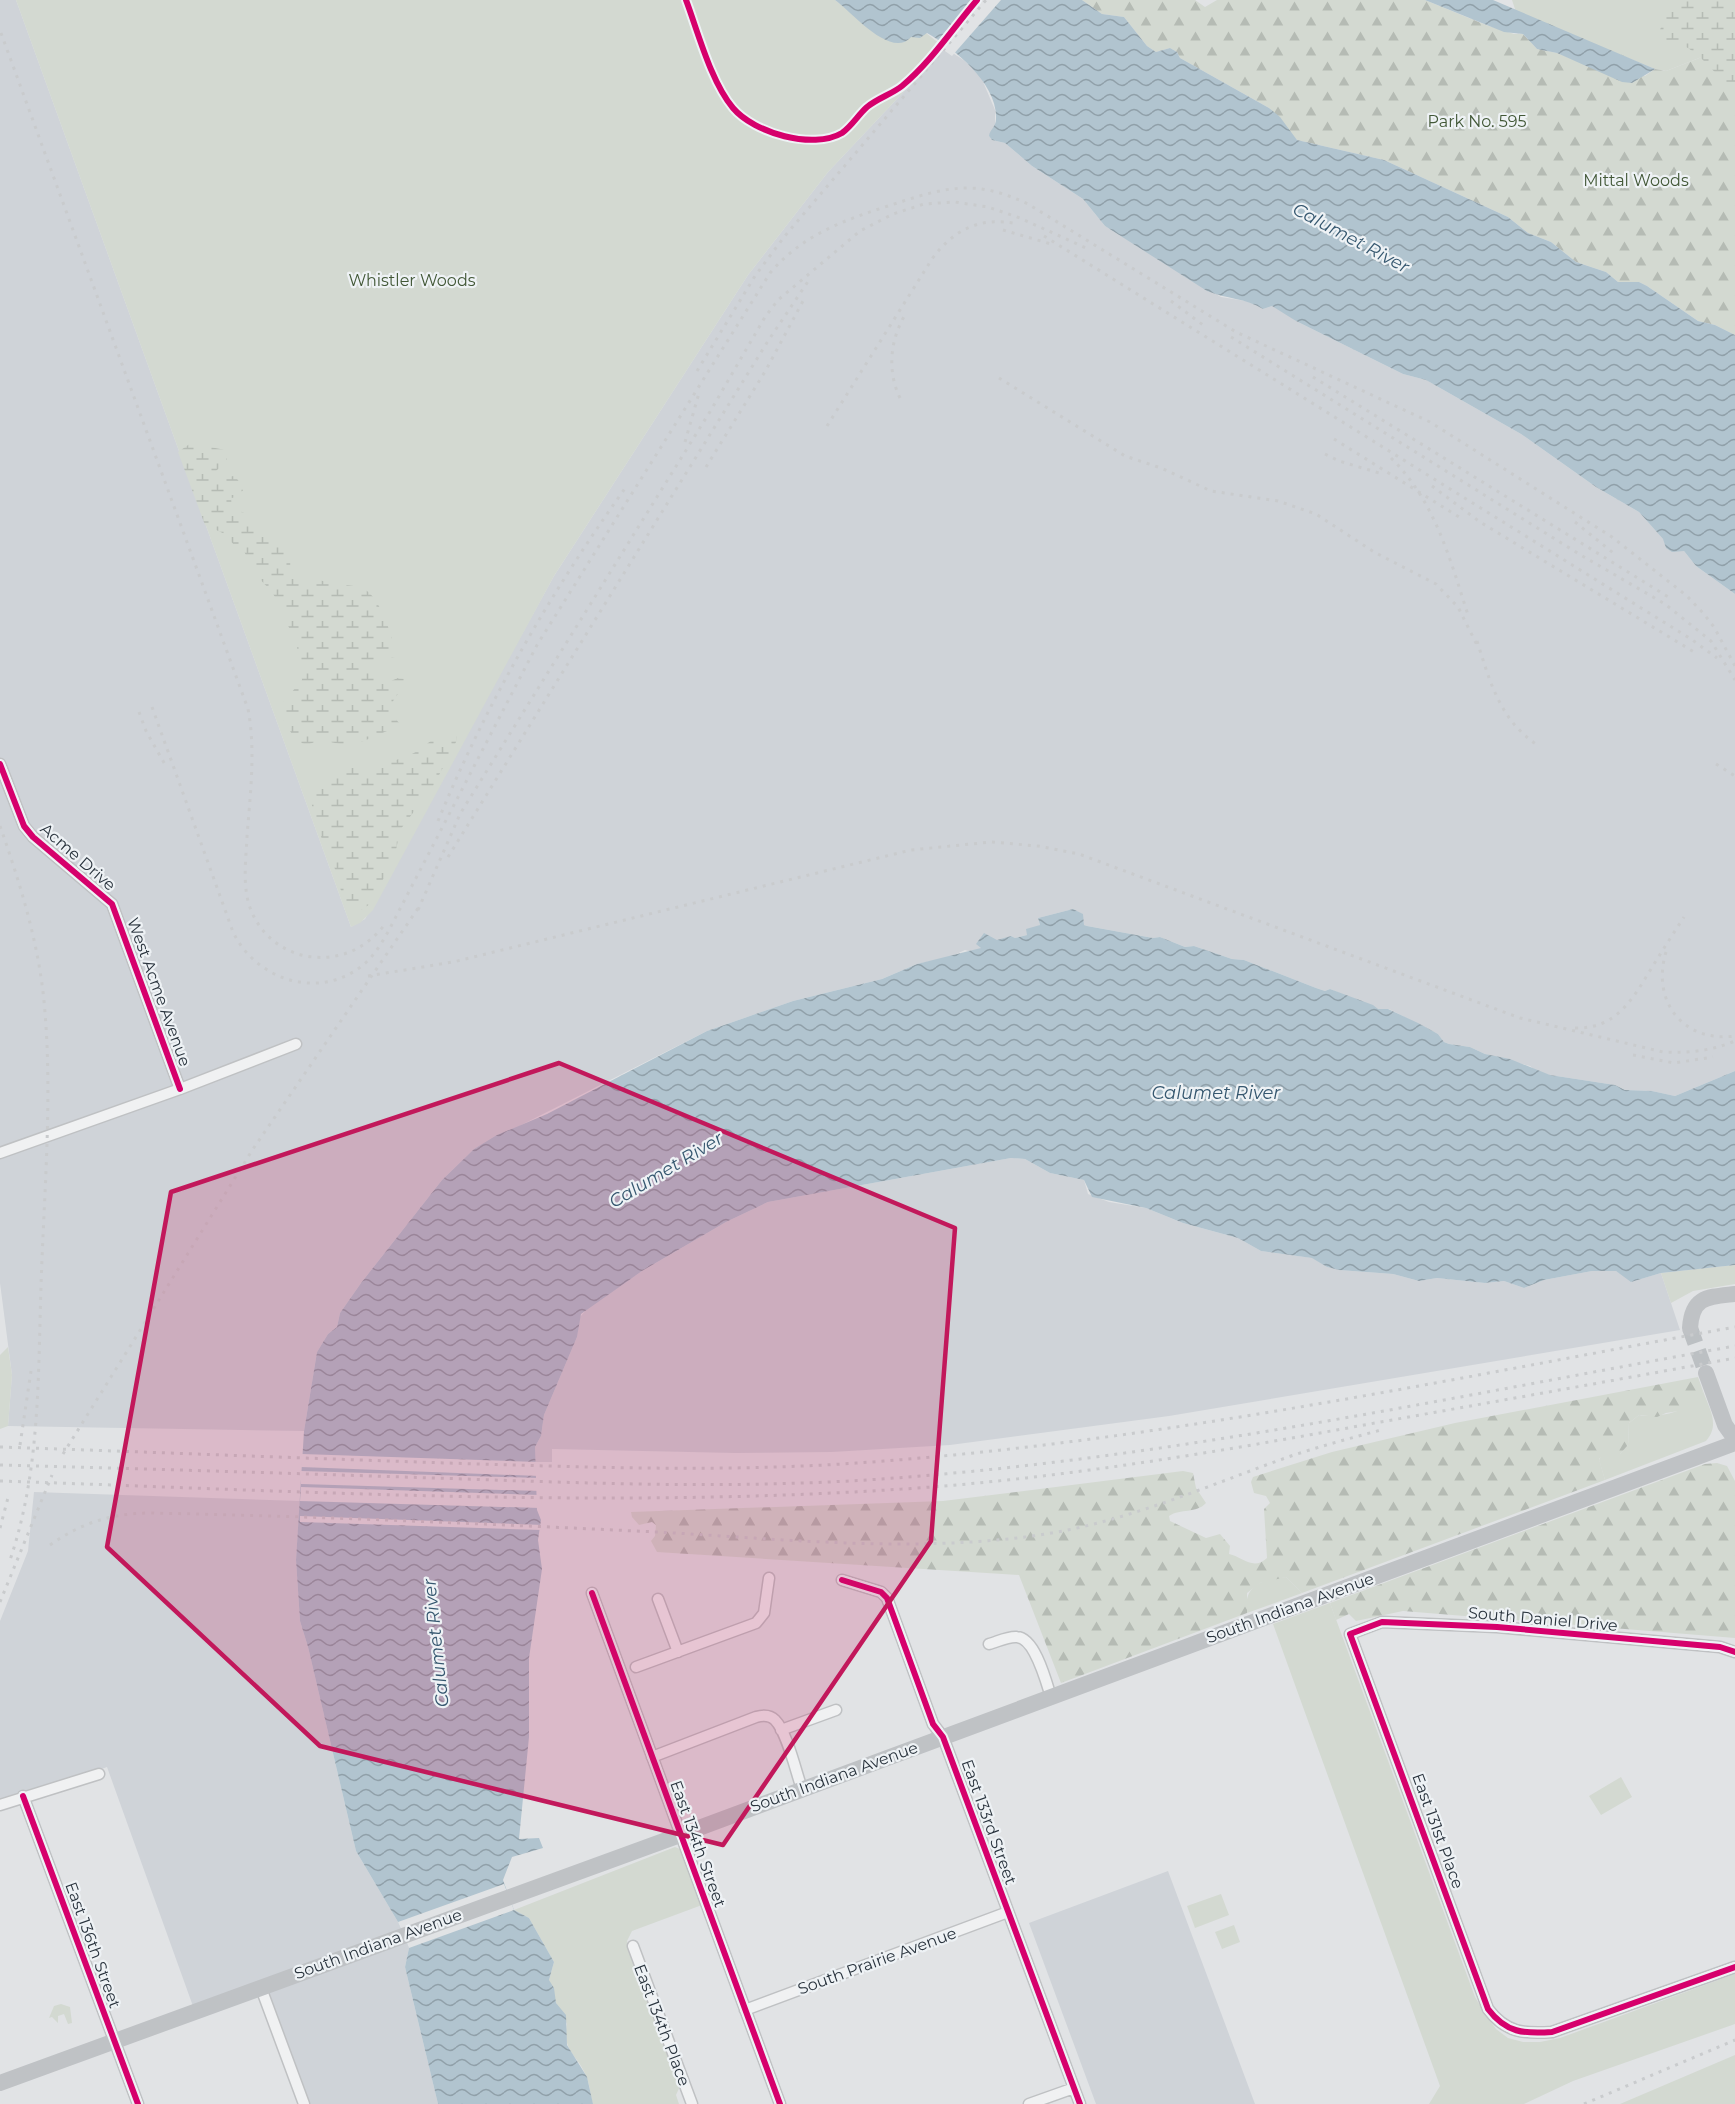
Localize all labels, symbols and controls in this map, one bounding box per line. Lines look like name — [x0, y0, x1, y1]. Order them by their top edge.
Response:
park label: Park No. 595 — [1428, 112, 1526, 131]
park label: Mittal Woods — [1583, 171, 1689, 190]
water label: Calumet River — [1289, 198, 1414, 278]
park label: Whistler Woods — [348, 271, 476, 290]
street label: Acme Drive — [37, 819, 119, 895]
street label: West Acme Avenue — [123, 915, 195, 1069]
water label: Calumet River — [1151, 1082, 1281, 1104]
water label: Calumet River — [605, 1127, 728, 1213]
street label: South Indiana Avenue — [1203, 1569, 1377, 1647]
water label: Calumet River — [418, 1577, 454, 1708]
street label: South Daniel Drive — [1467, 1603, 1619, 1635]
street label: South Indiana Avenue — [747, 1738, 921, 1816]
street label: East 133rd Street — [958, 1757, 1021, 1888]
street label: East 131st Place — [1408, 1771, 1468, 1891]
street label: East 134th Street — [666, 1778, 730, 1911]
street label: East 136th Street — [61, 1879, 125, 2011]
street label: South Indiana Avenue — [291, 1905, 465, 1983]
street label: South Prairie Avenue — [795, 1923, 959, 1999]
street label: East 134th Place — [630, 1961, 694, 2089]

